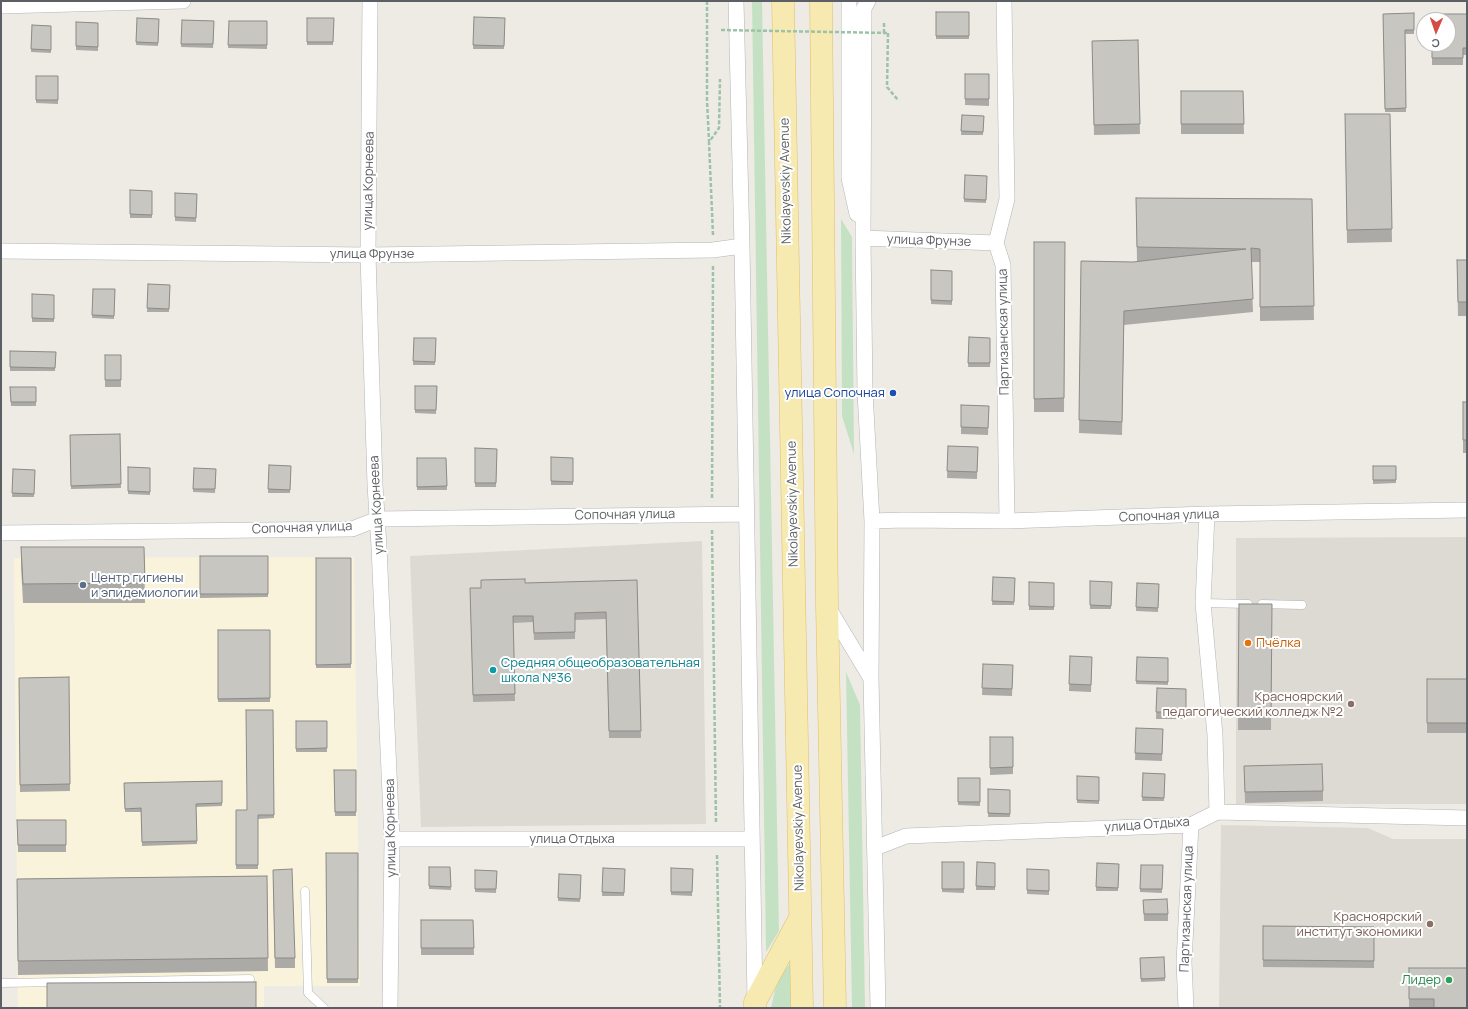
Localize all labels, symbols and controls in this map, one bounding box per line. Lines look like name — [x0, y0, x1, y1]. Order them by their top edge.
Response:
north arrow — [1416, 12, 1456, 52]
text: С — [1431, 36, 1440, 51]
street label: Nikolayevskiy Avenue — [777, 118, 795, 244]
street label: улица Корнеева — [360, 131, 378, 231]
street label: улица Фрунзе — [886, 232, 972, 250]
street label: улица Фрунзе — [330, 246, 414, 262]
street label: Партизанская улица — [995, 268, 1013, 396]
place label: улица Сопочная — [784, 385, 885, 401]
marker: улица Сопочная — [888, 388, 898, 398]
street label: Nikolayevskiy Avenue — [784, 441, 802, 567]
street label: улица Корнеева — [367, 455, 387, 555]
street label: Сопочная улица — [575, 506, 675, 524]
street label: Сопочная улица — [1118, 506, 1220, 526]
street label: Сопочная улица — [251, 518, 353, 538]
place label: Центр гигиены и эпидемиологии — [91, 570, 198, 601]
marker: Центр гигиены и эпидемиологии — [78, 580, 88, 590]
place label: Пчёлка — [1256, 635, 1301, 651]
marker: Пчёлка — [1243, 638, 1253, 648]
place label: Средняя общеобразовательная школа №36 — [501, 655, 700, 686]
marker: Средняя общеобразовательная школа №36 — [488, 665, 498, 675]
place label: Красноярский педагогический колледж №2 — [1162, 689, 1343, 720]
marker: Красноярский педагогический колледж №2 — [1346, 699, 1356, 709]
street label: Nikolayevskiy Avenue — [790, 765, 808, 891]
street label: улица Корнеева — [382, 778, 400, 878]
street label: улица Отдыха — [1104, 814, 1190, 836]
street label: улица Отдыха — [529, 831, 615, 847]
street label: Партизанская улица — [1177, 845, 1197, 973]
place label: Красноярский институт экономики — [1297, 909, 1422, 940]
marker: Красноярский институт экономики — [1425, 919, 1435, 929]
place label: Лидер — [1401, 972, 1441, 988]
marker: Лидер — [1444, 975, 1454, 985]

